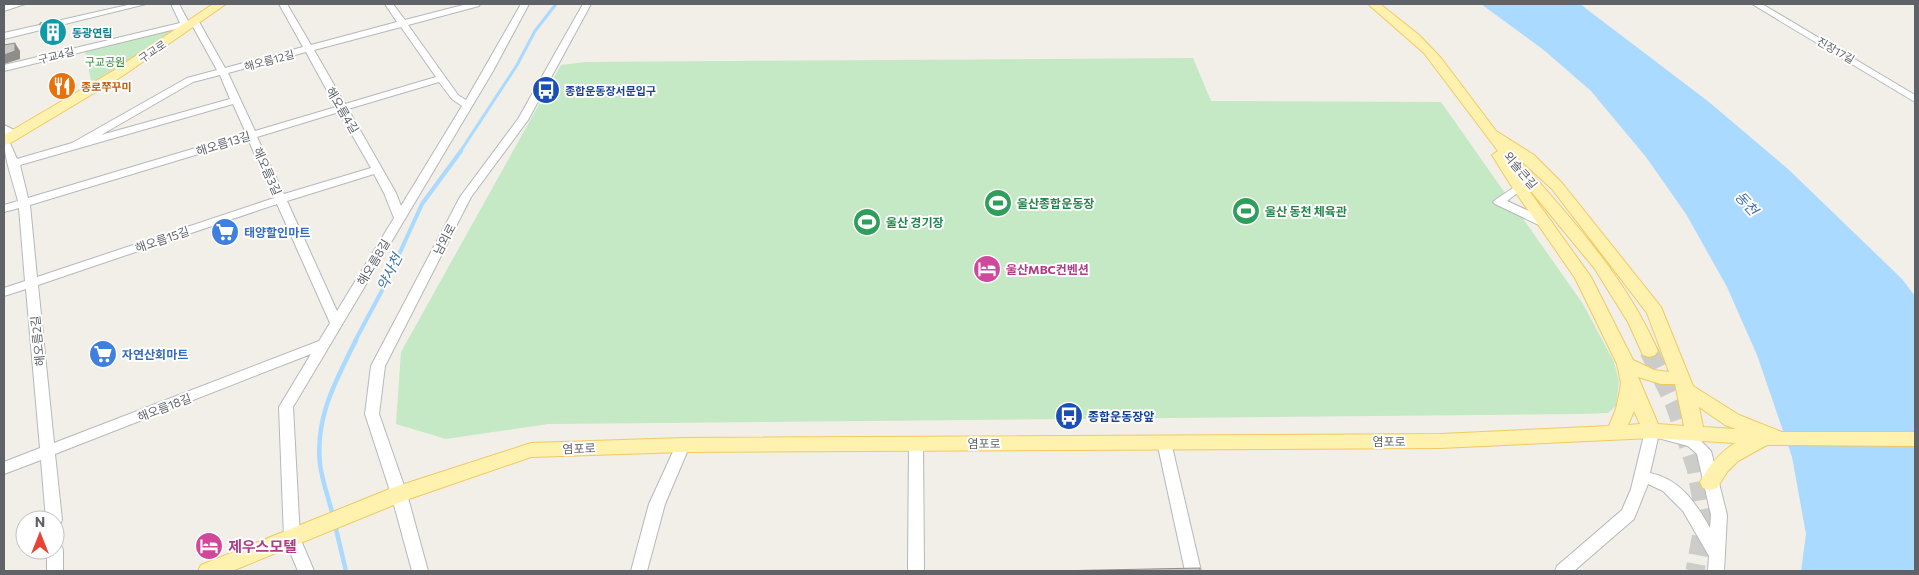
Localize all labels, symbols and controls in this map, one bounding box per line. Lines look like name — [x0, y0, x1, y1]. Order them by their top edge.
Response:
building icon: 동광연립 — [38, 17, 68, 47]
place label: 동광연립 — [72, 26, 112, 39]
street label: 진장17길 — [1815, 34, 1857, 66]
street label: 구교로 — [136, 37, 168, 65]
street label: 구교4길 — [36, 44, 76, 66]
street label: 해오름12길 — [243, 47, 295, 73]
park label: 구교공원 — [85, 55, 125, 68]
restaurant icon: 종로쭈꾸미 — [47, 71, 77, 101]
bus stop icon: 종합운동장서문입구 — [531, 75, 561, 105]
place label: 종로쭈꾸미 — [81, 80, 132, 93]
street label: 해오름4길 — [324, 84, 362, 136]
place label: 종합운동장서문입구 — [565, 84, 656, 97]
street label: 해오름13길 — [194, 128, 252, 158]
street label: 해오름3길 — [251, 145, 285, 197]
street label: 외솔큰길 — [1501, 149, 1541, 191]
sports icon: 울산종합운동장 — [983, 188, 1013, 218]
water label: 동천 — [1732, 188, 1763, 219]
place label: 울산종합운동장 — [1017, 196, 1094, 210]
sports icon: 울산 동천 체육관 — [1231, 196, 1261, 226]
place label: 울산 동천 체육관 — [1265, 204, 1347, 218]
sports icon: 울산 경기장 — [852, 207, 882, 237]
place label: 울산 경기장 — [886, 215, 944, 229]
supermarket icon: 태양할인마트 — [210, 217, 240, 247]
street label: 남외로 — [430, 221, 458, 257]
street label: 해오름15길 — [133, 223, 191, 255]
place label: 태양할인마트 — [244, 225, 310, 239]
street label: 해오름8길 — [354, 236, 392, 288]
water label: 약사천 — [373, 250, 406, 293]
hotel icon: 울산MBC컨벤션 — [972, 254, 1002, 284]
place label: 울산MBC컨벤션 — [1006, 262, 1089, 276]
street label: 해오름2길 — [27, 315, 47, 367]
supermarket icon: 자연산회마트 — [88, 339, 118, 369]
place label: 자연산회마트 — [122, 347, 188, 361]
street label: 해오름18길 — [135, 390, 193, 424]
bus stop icon: 종합운동장앞 — [1054, 401, 1084, 431]
place label: 종합운동장앞 — [1088, 409, 1154, 423]
street label: 염포로 — [1372, 434, 1406, 448]
street label: 염포로 — [967, 436, 1001, 450]
street label: 염포로 — [562, 440, 596, 456]
north arrow — [15, 510, 65, 560]
text: N — [35, 513, 45, 530]
hotel icon: 제우스모텔 — [194, 531, 224, 561]
place label: 제우스모텔 — [228, 537, 297, 555]

